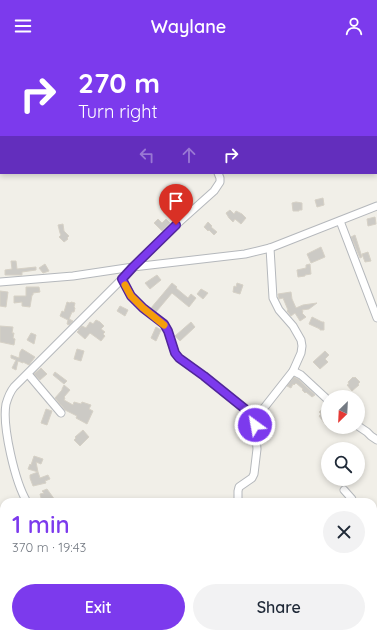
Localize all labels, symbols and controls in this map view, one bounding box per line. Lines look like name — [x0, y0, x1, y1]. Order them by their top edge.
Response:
icon: menu — [12, 15, 34, 37]
text: Waylane — [151, 15, 226, 38]
icon: person — [343, 15, 365, 37]
text: 270 m — [78, 65, 160, 100]
icon: right — [12, 68, 64, 120]
text: Turn right — [78, 100, 158, 123]
icon: left — [136, 144, 158, 166]
icon: ahead — [178, 144, 200, 166]
icon: right — [220, 144, 242, 166]
pin — [159, 184, 193, 225]
icon: arrive — [165, 190, 187, 212]
north arrow — [321, 390, 365, 434]
map controls — [321, 390, 365, 486]
position arrow — [234, 404, 276, 446]
button: search — [321, 442, 365, 486]
text: 1 min — [12, 509, 70, 539]
button: close — [323, 511, 365, 553]
text: 370 m · 19:43 — [12, 539, 86, 555]
button: Exit — [12, 584, 185, 630]
button: Share — [193, 584, 365, 630]

